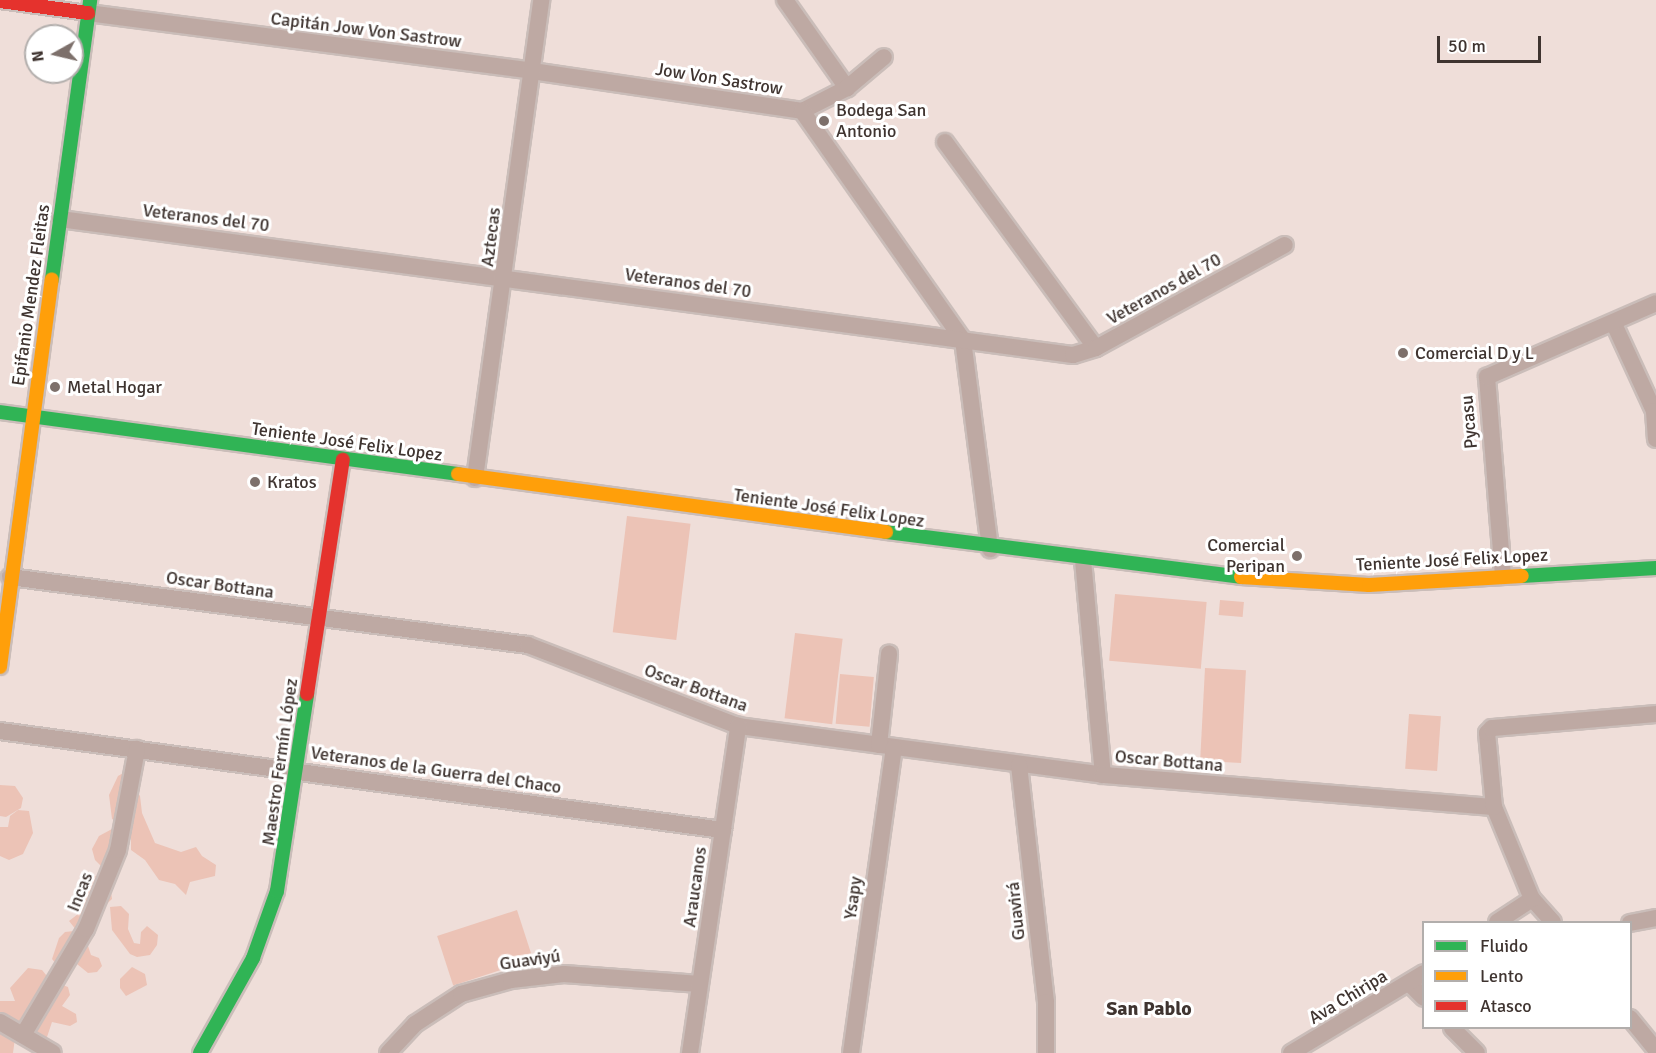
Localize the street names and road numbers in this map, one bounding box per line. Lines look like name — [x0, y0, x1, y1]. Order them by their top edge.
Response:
street label: Capitán Jow Von Sastrow — [269, 8, 463, 52]
street label: Jow Von Sastrow — [654, 58, 784, 100]
street label: Veteranos del 70 — [141, 200, 271, 236]
street label: Epifanio Mendez Fleitas — [8, 203, 54, 387]
street label: Aztecas — [477, 206, 505, 268]
street label: Veteranos del 70 — [1103, 249, 1225, 329]
street label: Veteranos del 70 — [623, 263, 753, 303]
street label: Pycasu — [1456, 394, 1482, 450]
street label: Teniente José Felix Lopez — [250, 418, 444, 466]
street label: Teniente José Felix Lopez — [732, 484, 926, 532]
street label: Teniente José Felix Lopez — [1355, 544, 1549, 576]
street label: Oscar Bottana — [165, 567, 275, 603]
street label: Oscar Bottana — [641, 659, 751, 717]
street label: Maestro Fermín López — [258, 677, 302, 847]
street label: Veteranos de la Guerra del Chaco — [309, 742, 563, 798]
street label: Oscar Bottana — [1114, 746, 1224, 776]
street label: Araucanos — [679, 845, 711, 929]
street label: Incas — [62, 869, 98, 915]
street label: Ysapy — [839, 875, 867, 921]
street label: Guavirá — [1002, 881, 1030, 941]
street label: Guaviyú — [498, 945, 562, 975]
street label: Ava Chiripa — [1305, 965, 1391, 1029]

